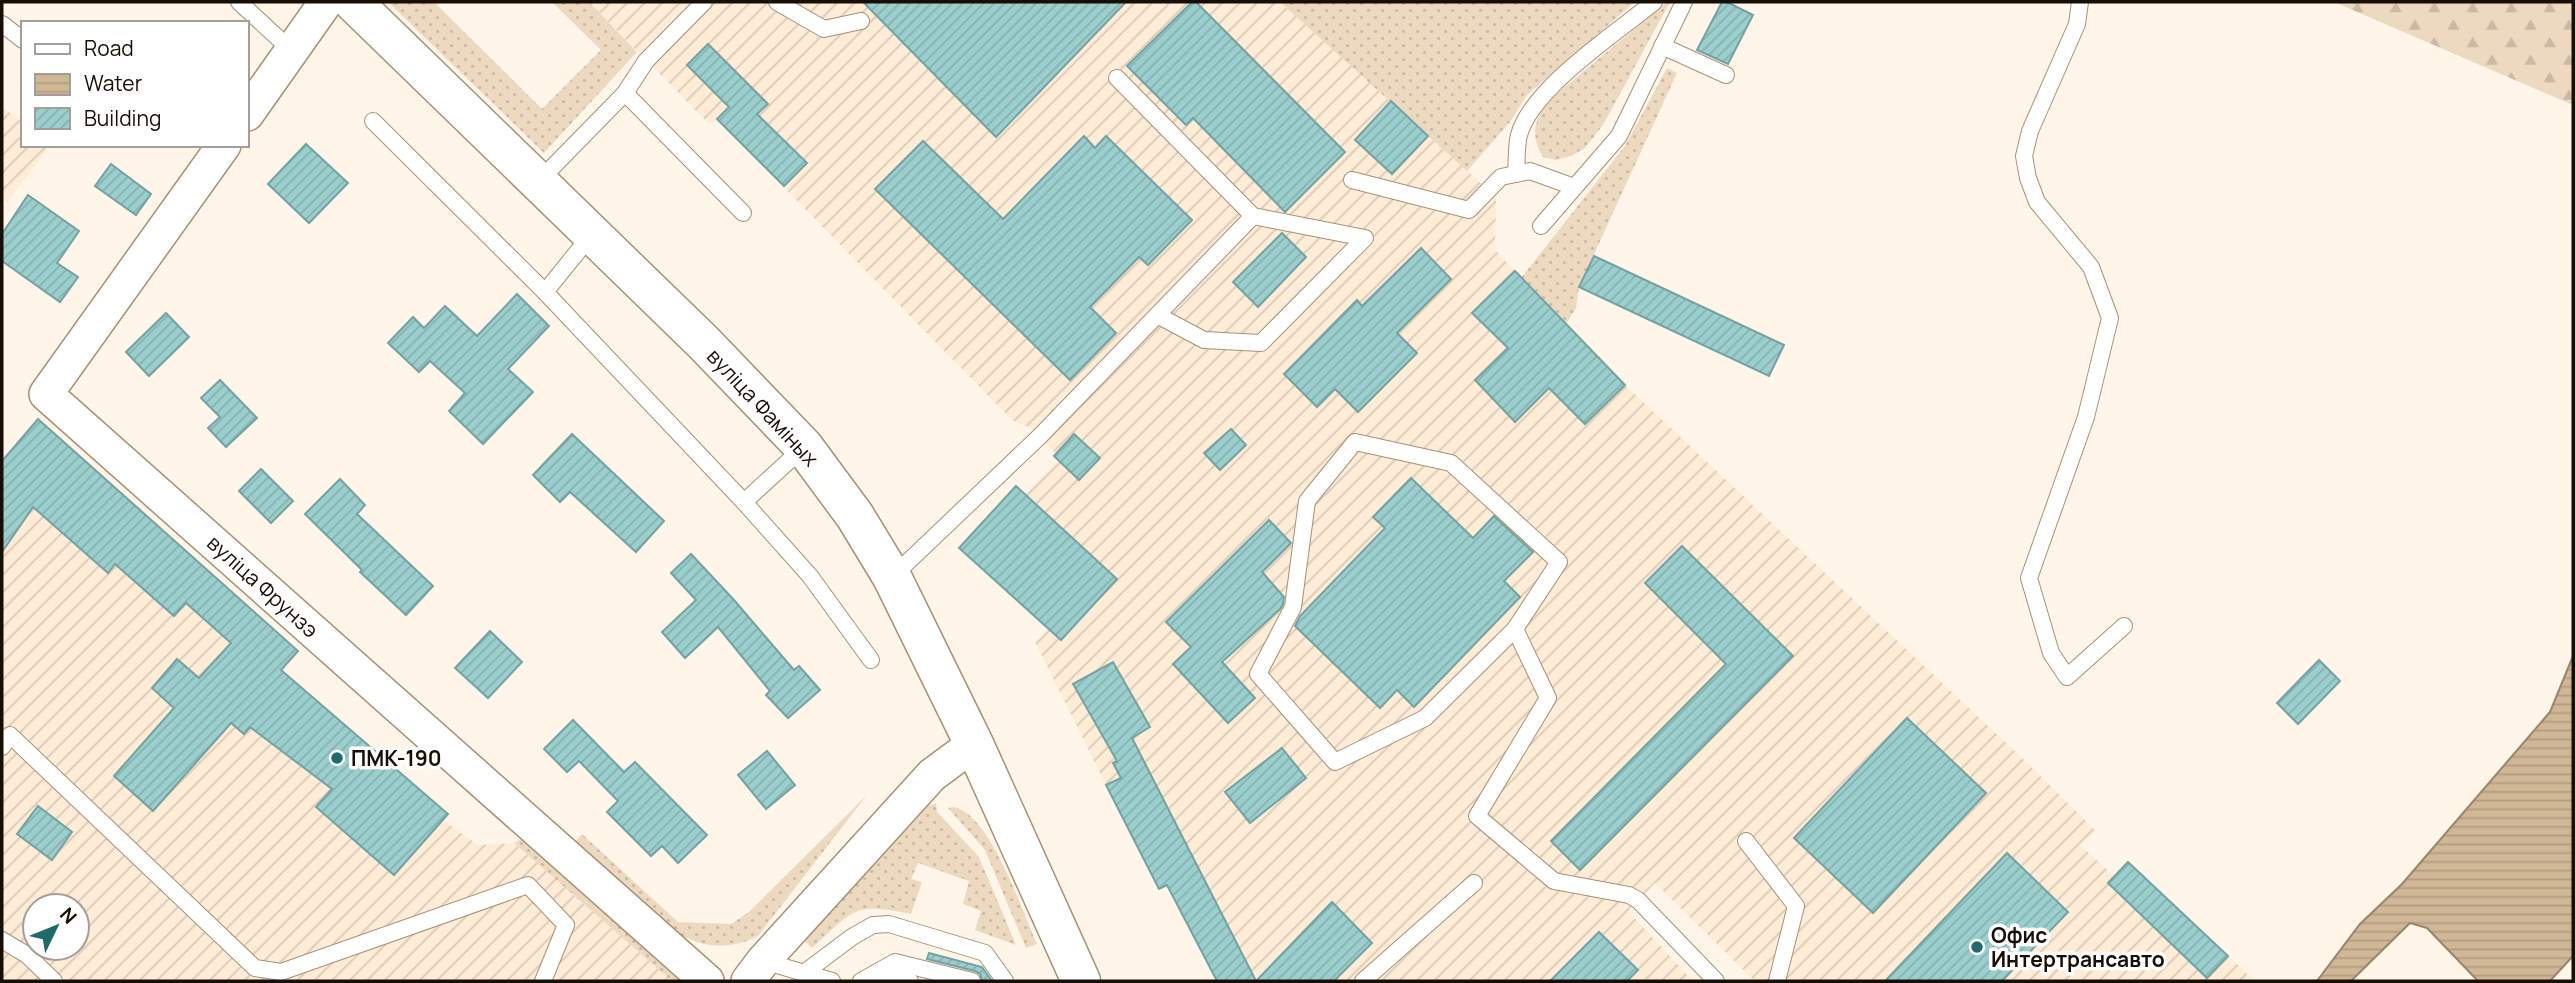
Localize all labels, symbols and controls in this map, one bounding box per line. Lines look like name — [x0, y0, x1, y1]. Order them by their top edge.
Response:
legend — [21, 21, 248, 147]
text: Road — [84, 34, 134, 62]
text: Water — [84, 69, 143, 97]
text: Building — [84, 104, 161, 132]
street label: вуліца Фаміных — [701, 342, 825, 472]
street label: вуліца Фрунзэ — [201, 529, 325, 643]
place label: ПМК-190 — [351, 744, 442, 772]
marker: ПМК-190 — [329, 750, 345, 766]
north arrow — [21, 892, 91, 962]
text: N — [54, 902, 83, 929]
place label: Офис Интертрансавто — [1991, 921, 2165, 973]
marker: Офис Интертрансавто — [1969, 939, 1985, 955]

